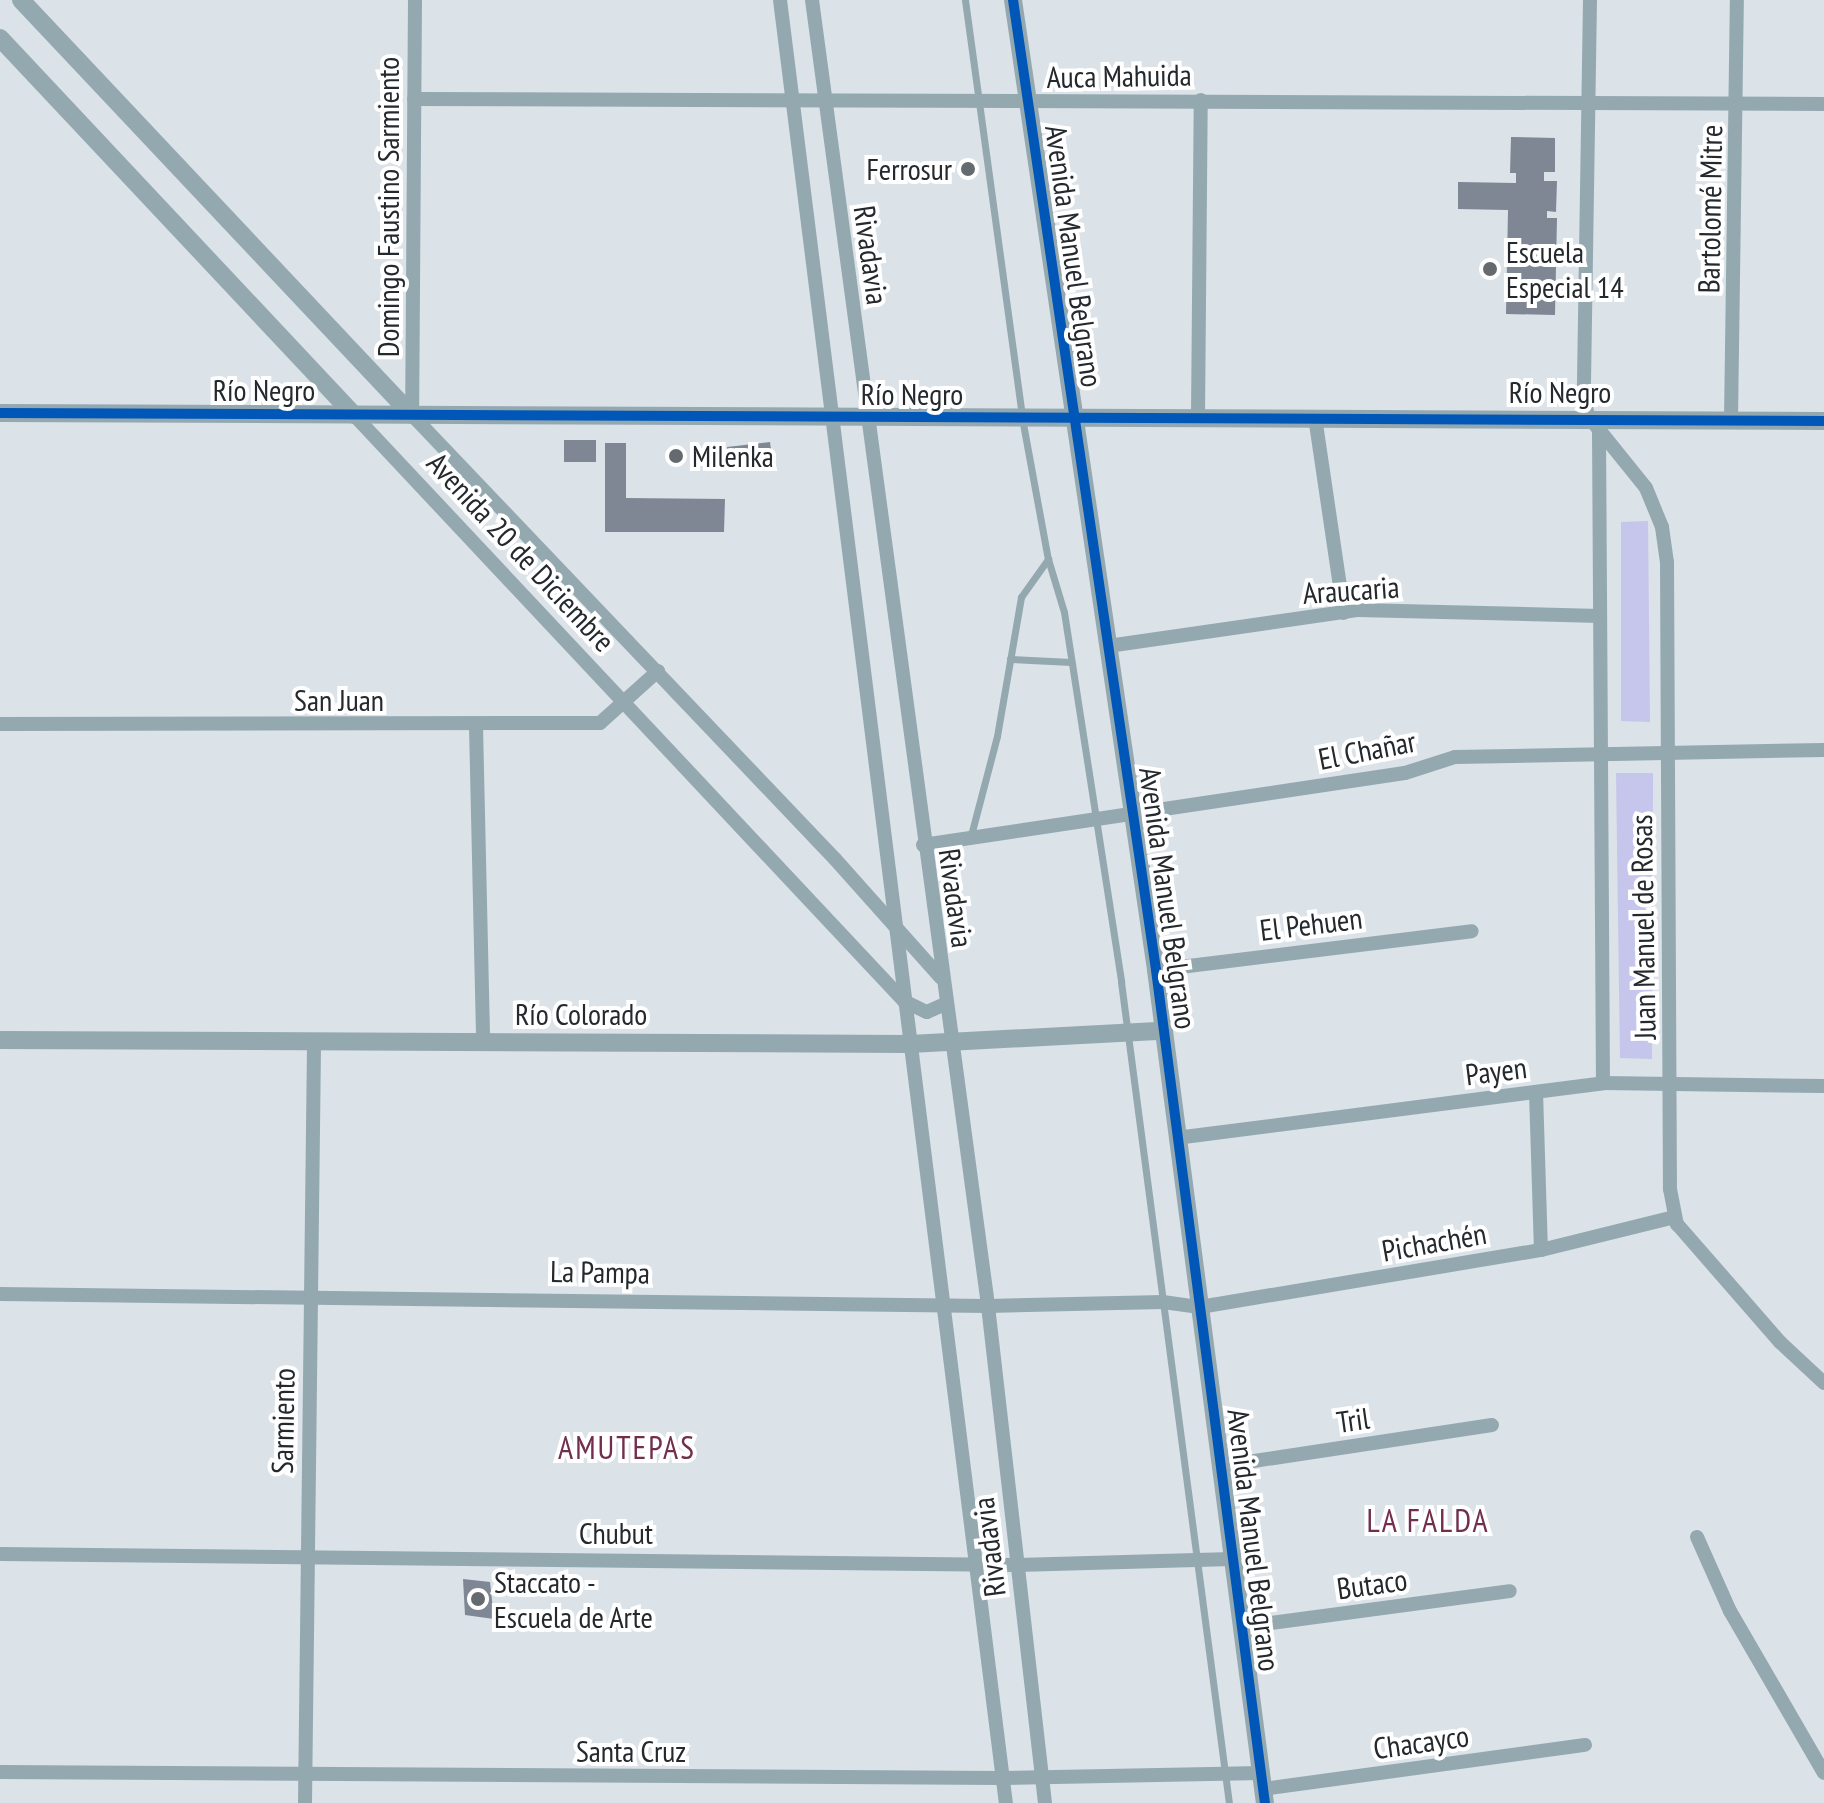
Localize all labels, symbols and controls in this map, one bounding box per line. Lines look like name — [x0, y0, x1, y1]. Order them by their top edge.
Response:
street label: Domingo Faustino Sarmiento — [370, 57, 406, 357]
street label: Auca Mahuida — [1046, 57, 1192, 95]
street label: Avenida Manuel Belgrano — [1038, 123, 1110, 389]
street label: Bartolomé Mitre — [1691, 124, 1729, 294]
place label: Ferrosur — [866, 151, 952, 187]
marker: Ferrosur — [959, 160, 977, 178]
street label: Rivadavia — [846, 203, 896, 307]
place label: Escuela Especial 14 — [1506, 234, 1624, 304]
marker: Escuela Especial 14 — [1481, 260, 1499, 278]
street label: Río Negro — [213, 372, 315, 408]
street label: Río Negro — [1509, 374, 1611, 410]
street label: Río Negro — [861, 376, 963, 412]
place label: Milenka — [692, 438, 774, 474]
street label: Avenida 20 de Diciembre — [420, 445, 622, 659]
marker: Milenka — [667, 447, 685, 465]
street label: Araucaria — [1301, 569, 1401, 611]
street label: San Juan — [294, 682, 384, 718]
street label: El Chañar — [1315, 723, 1419, 777]
street label: Avenida Manuel Belgrano — [1132, 765, 1204, 1031]
street label: Juan Manuel de Rosas — [1623, 814, 1663, 1040]
street label: Rivadavia — [931, 846, 981, 950]
street label: El Pehuen — [1258, 900, 1364, 948]
street label: Río Colorado — [515, 996, 647, 1032]
street label: Payen — [1463, 1049, 1529, 1093]
street label: Pichachén — [1379, 1215, 1489, 1269]
street label: La Pampa — [550, 1253, 650, 1291]
street label: Sarmiento — [264, 1368, 302, 1474]
street label: Tril — [1334, 1400, 1372, 1440]
street label: Avenida Manuel Belgrano — [1220, 1407, 1288, 1673]
district label: AMUTEPAS — [558, 1428, 696, 1466]
street label: Rivadavia — [965, 1495, 1013, 1599]
district label: LA FALDA — [1366, 1501, 1490, 1539]
street label: Chubut — [579, 1515, 653, 1551]
street label: Butaco — [1335, 1561, 1409, 1607]
place label: Staccato - Escuela de Arte — [494, 1564, 654, 1634]
marker: Staccato - Escuela de Arte — [469, 1590, 487, 1608]
street label: Chacayco — [1371, 1717, 1471, 1767]
street label: Santa Cruz — [576, 1733, 686, 1769]

